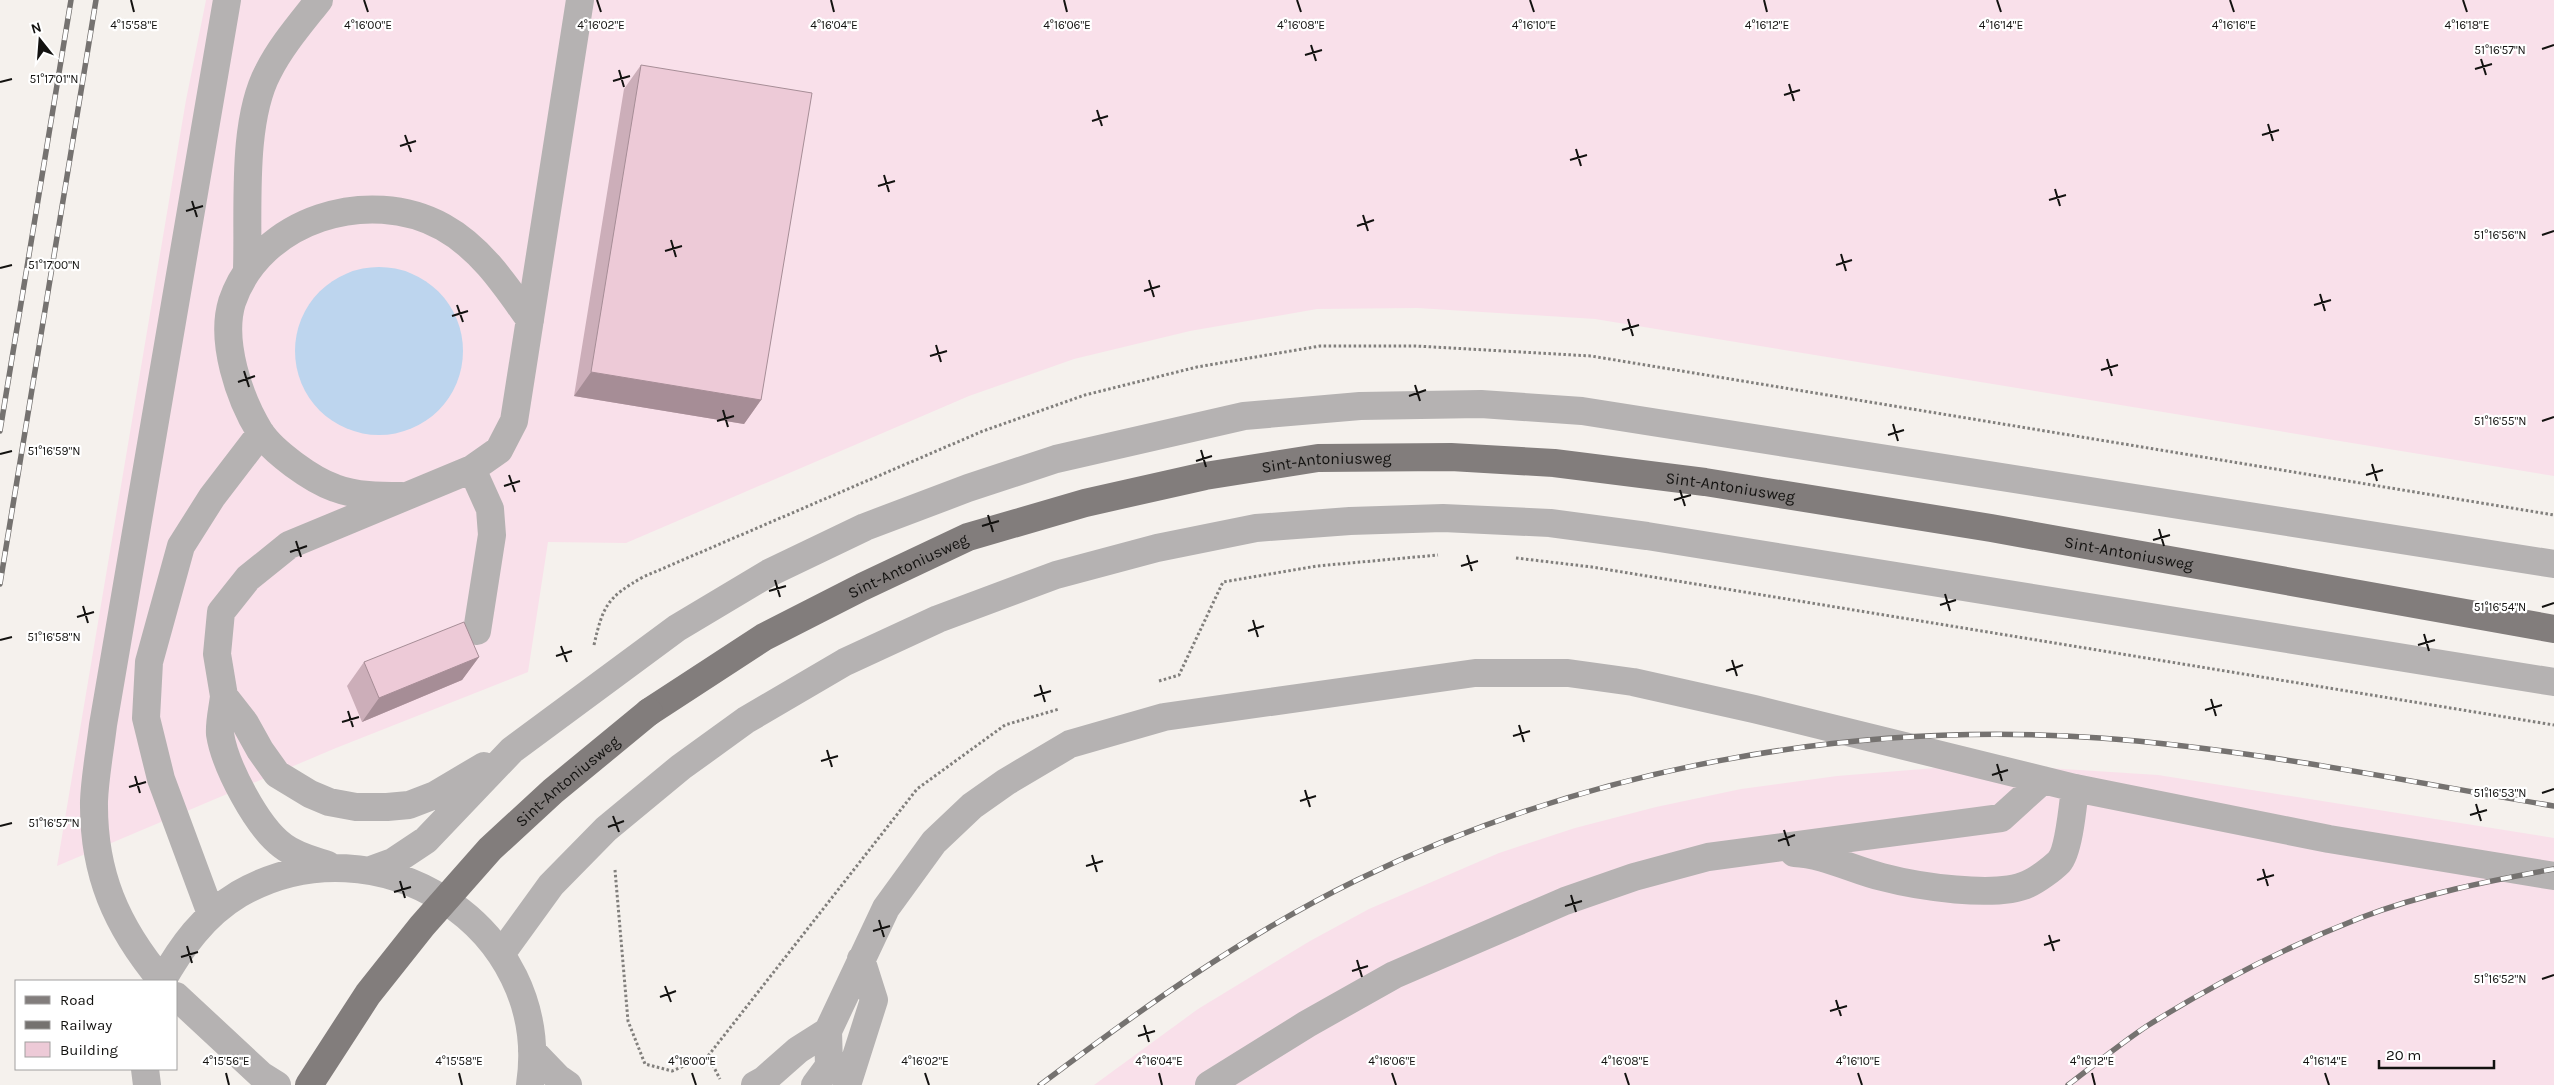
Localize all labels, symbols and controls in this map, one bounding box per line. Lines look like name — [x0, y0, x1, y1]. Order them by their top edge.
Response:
north arrow — [15, 15, 65, 65]
text: N — [29, 18, 44, 38]
text: 4°15'58"E — [110, 18, 158, 32]
text: 4°16'00"E — [344, 18, 392, 32]
text: 4°16'02"E — [577, 18, 625, 32]
text: 4°16'04"E — [810, 18, 858, 32]
text: 4°16'06"E — [1043, 18, 1091, 32]
text: 4°16'08"E — [1277, 18, 1325, 32]
text: 4°16'10"E — [1512, 18, 1556, 32]
text: 4°16'12"E — [1745, 18, 1789, 32]
text: 4°16'14"E — [1979, 18, 2023, 32]
text: 4°16'16"E — [2212, 18, 2256, 32]
text: 4°16'18"E — [2445, 18, 2490, 32]
text: 51°16'57"N — [2474, 43, 2526, 57]
text: 51°17'01"N — [29, 72, 79, 86]
text: 51°16'56"N — [2474, 228, 2526, 242]
text: 51°17'00"N — [28, 258, 80, 272]
text: 51°16'55"N — [2474, 414, 2526, 428]
text: 51°16'59"N — [28, 444, 80, 458]
street label: Sint-Antoniusweg — [1260, 448, 1392, 476]
street label: Sint-Antoniusweg — [1665, 468, 1797, 506]
street label: Sint-Antoniusweg — [845, 529, 971, 602]
street label: Sint-Antoniusweg — [2063, 532, 2195, 574]
text: 51°16'54"N — [2474, 600, 2526, 614]
text: 51°16'58"N — [27, 630, 81, 644]
street label: Sint-Antoniusweg — [511, 731, 623, 831]
text: 51°16'53"N — [2473, 786, 2527, 800]
text: 51°16'57"N — [28, 816, 80, 830]
text: 51°16'52"N — [2474, 972, 2526, 986]
legend — [15, 980, 178, 1070]
text: Road — [60, 991, 95, 1009]
text: Railway — [60, 1016, 112, 1034]
scale bar — [2379, 1038, 2494, 1070]
text: Building — [60, 1041, 118, 1059]
text: 20 m — [2386, 1046, 2421, 1064]
text: 4°15'56"E — [202, 1054, 250, 1068]
text: 4°15'58"E — [435, 1054, 483, 1068]
text: 4°16'00"E — [668, 1054, 716, 1068]
text: 4°16'02"E — [901, 1054, 949, 1068]
text: 4°16'04"E — [1135, 1054, 1183, 1068]
text: 4°16'06"E — [1368, 1054, 1416, 1068]
text: 4°16'08"E — [1601, 1054, 1649, 1068]
text: 4°16'10"E — [1836, 1054, 1880, 1068]
text: 4°16'12"E — [2070, 1054, 2114, 1068]
text: 4°16'14"E — [2303, 1054, 2347, 1068]

